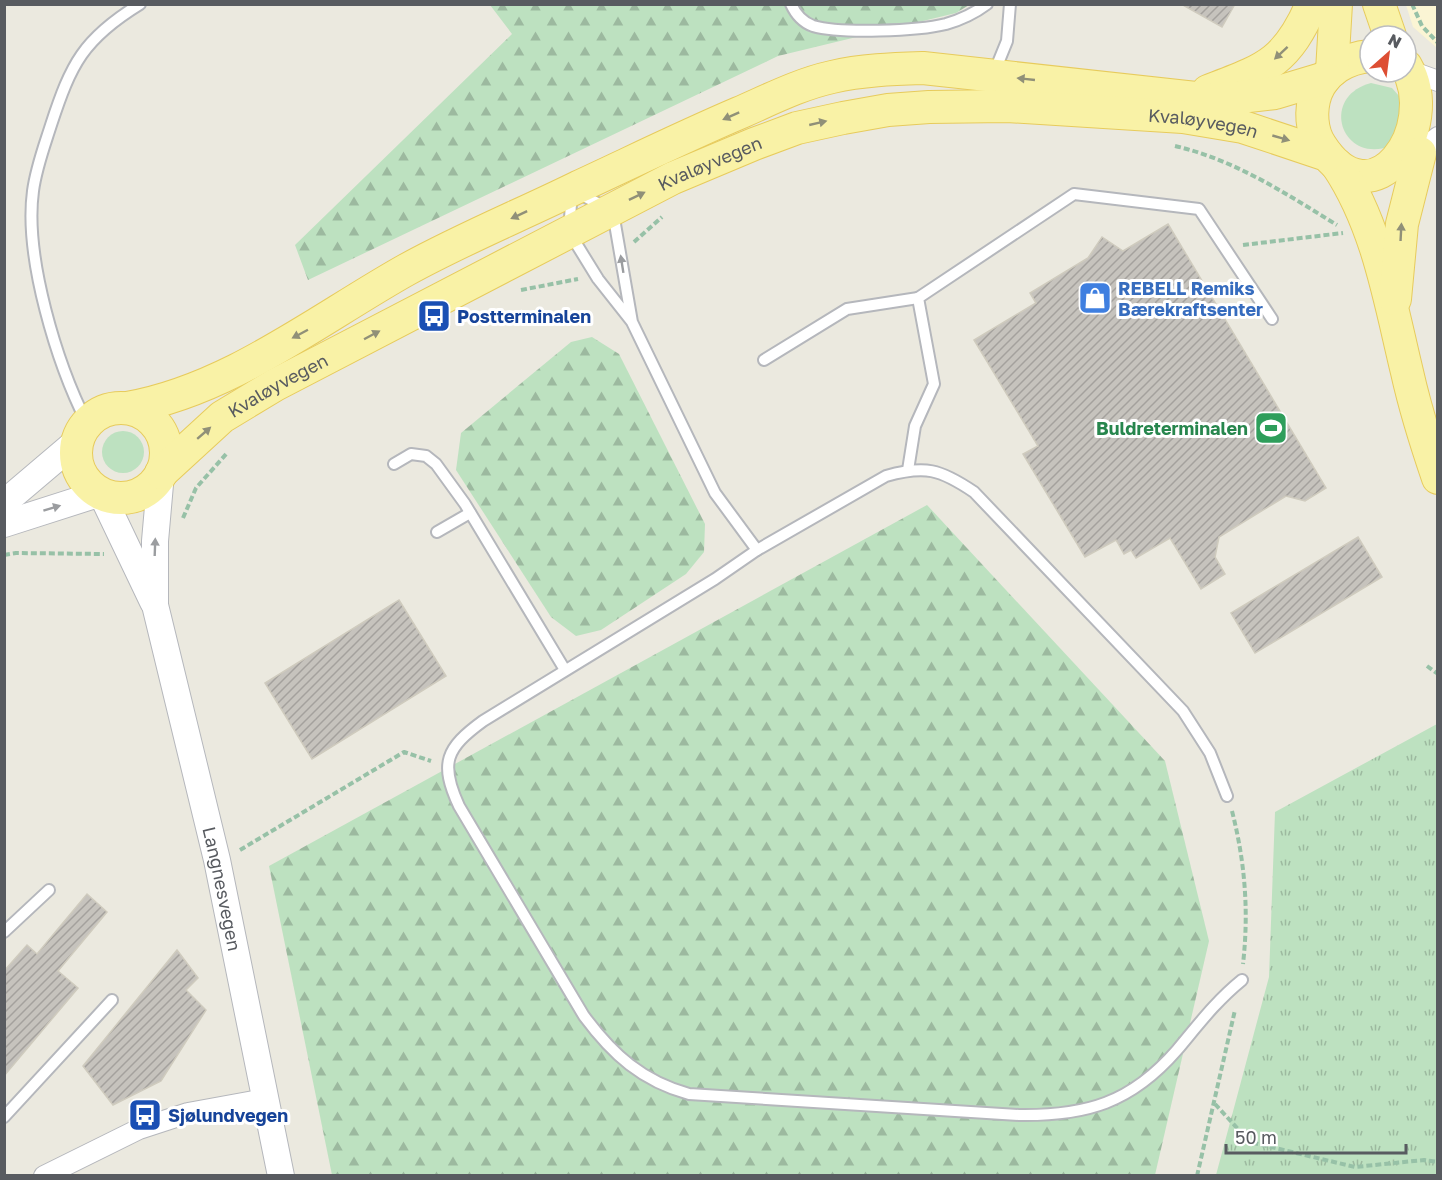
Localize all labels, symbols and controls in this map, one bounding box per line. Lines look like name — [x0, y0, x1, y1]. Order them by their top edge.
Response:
north arrow — [1358, 24, 1418, 84]
text: N — [1385, 29, 1405, 52]
one-way arrow — [1274, 46, 1289, 60]
one-way arrow — [1016, 75, 1035, 84]
street label: Kvaløyvegen — [1148, 104, 1261, 142]
one-way arrow — [722, 111, 740, 121]
one-way arrow — [809, 118, 827, 128]
street label: Kvaløyvegen — [654, 131, 765, 195]
one-way arrow — [1272, 134, 1290, 143]
one-way arrow — [629, 191, 646, 200]
one-way arrow — [511, 211, 528, 220]
one-way arrow — [1397, 223, 1406, 242]
one-way arrow — [618, 255, 627, 274]
place label: REBELL Remiks Bærekraftsenter — [1118, 277, 1263, 320]
shop icon: REBELL Remiks Bærekraftsenter — [1077, 280, 1113, 316]
bus stop icon: Postterminalen — [416, 298, 452, 334]
place label: Postterminalen — [457, 305, 591, 327]
one-way arrow — [291, 329, 308, 339]
one-way arrow — [363, 330, 380, 340]
street label: Kvaløyvegen — [224, 349, 331, 422]
sports icon: Buldreterminalen — [1253, 410, 1289, 446]
place label: Buldreterminalen — [1096, 417, 1248, 439]
one-way arrow — [196, 427, 211, 440]
one-way arrow — [43, 503, 61, 512]
one-way arrow — [151, 537, 160, 556]
street label: Langnesvegen — [198, 824, 246, 953]
bus stop icon: Sjølundvegen — [127, 1097, 163, 1133]
place label: Sjølundvegen — [168, 1104, 288, 1126]
scale bar — [1226, 1117, 1406, 1155]
text: 50 m — [1235, 1126, 1277, 1148]

